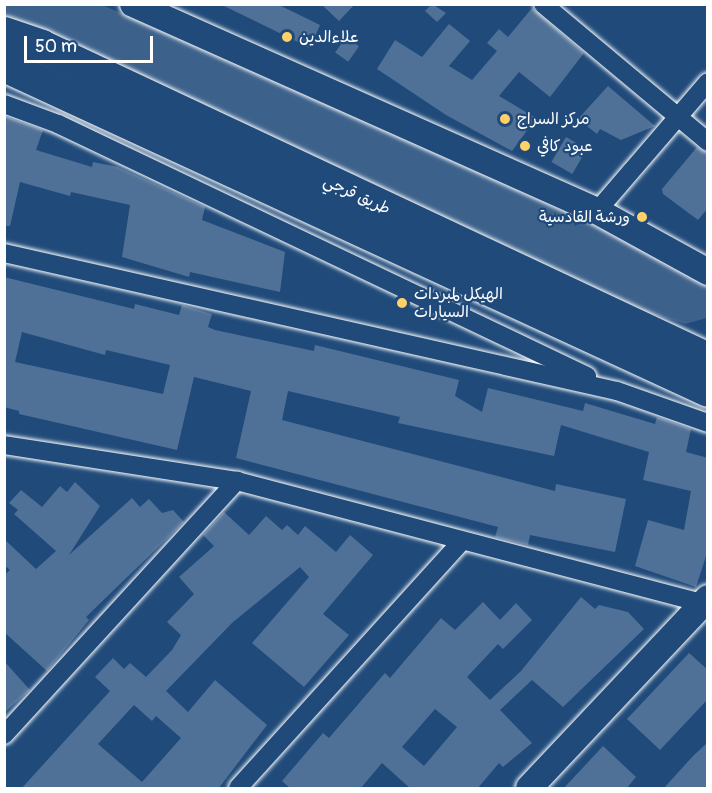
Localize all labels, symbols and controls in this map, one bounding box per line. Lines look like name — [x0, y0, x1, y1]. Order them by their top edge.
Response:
scale bar — [27, 24, 156, 62]
place label: علاءالدين — [299, 27, 358, 47]
marker: علاءالدين — [280, 30, 294, 44]
text: 50 m — [35, 35, 77, 58]
place label: مركز السراج — [517, 109, 590, 129]
marker: مركز السراج — [498, 112, 512, 126]
place label: عبود كافي — [537, 136, 593, 156]
marker: عبود كافي — [518, 139, 532, 153]
street label: طريق قرجي — [321, 171, 393, 219]
place label: ورشة القادسية — [539, 207, 630, 227]
marker: ورشة القادسية — [635, 210, 649, 224]
place label: الهيكل لمبردات السيارات — [414, 284, 503, 322]
marker: الهيكل لمبردات السيارات — [395, 296, 409, 310]

